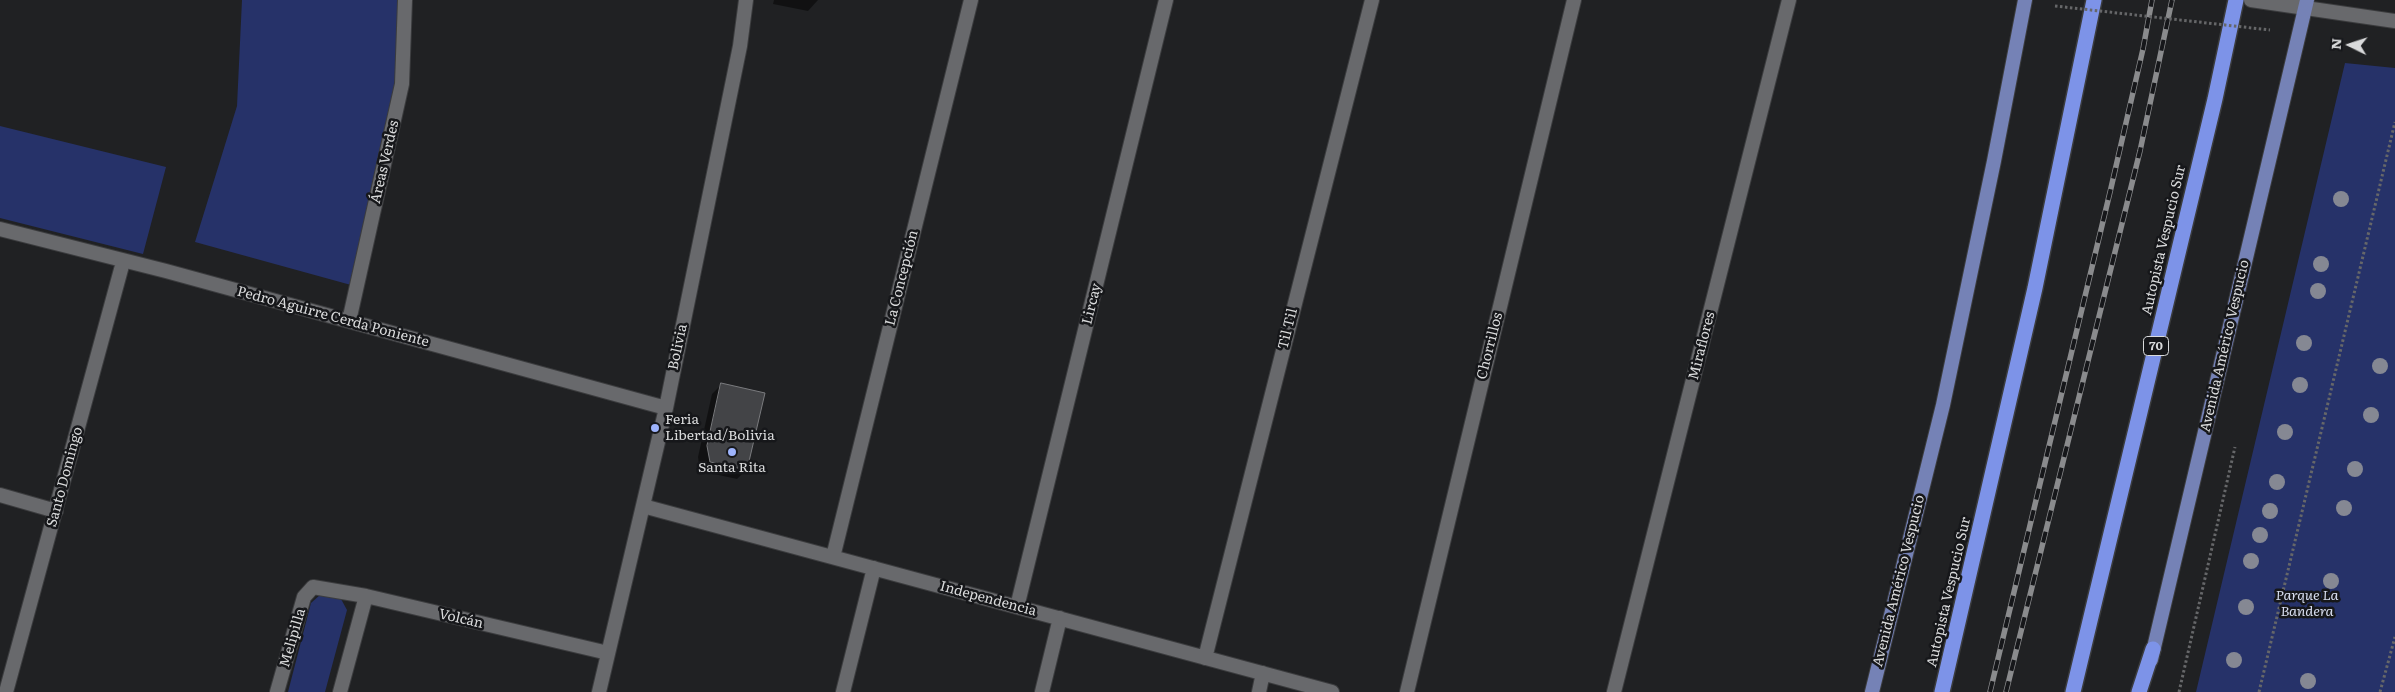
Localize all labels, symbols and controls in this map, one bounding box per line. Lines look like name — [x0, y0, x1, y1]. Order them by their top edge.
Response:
north arrow — [2325, 20, 2375, 70]
text: N — [2325, 37, 2345, 51]
street label: Áreas Verdes — [367, 119, 403, 205]
street label: Autopista Vespucio Sur — [2139, 163, 2189, 317]
street label: La Concepción — [882, 228, 922, 328]
street label: Avenida Américo Vespucio — [2197, 258, 2253, 434]
street label: Lircay — [1079, 282, 1105, 326]
street label: Pedro Aguirre Cerda Poniente — [235, 283, 431, 351]
street label: Til Til — [1275, 307, 1301, 351]
street label: Miraflores — [1685, 310, 1719, 382]
street label: Chorrillos — [1474, 311, 1506, 381]
street label: Bolivia — [665, 322, 691, 372]
road number: 70 — [2144, 336, 2168, 356]
place label: Feria Libertad/Bolivia — [665, 412, 775, 444]
marker: Feria Libertad/Bolivia — [649, 422, 661, 434]
street label: Santo Domingo — [44, 425, 86, 529]
marker: Santa Rita — [726, 446, 738, 458]
place label: Santa Rita — [698, 460, 766, 476]
street label: Avenida Américo Vespucio — [1870, 493, 1928, 669]
street label: Autopista Vespucio Sur — [1924, 515, 1974, 669]
street label: Independencia — [938, 578, 1038, 620]
park label: Parque La Bandera — [2275, 588, 2339, 620]
street label: Volcán — [437, 606, 485, 632]
street label: Melipilla — [277, 607, 309, 669]

